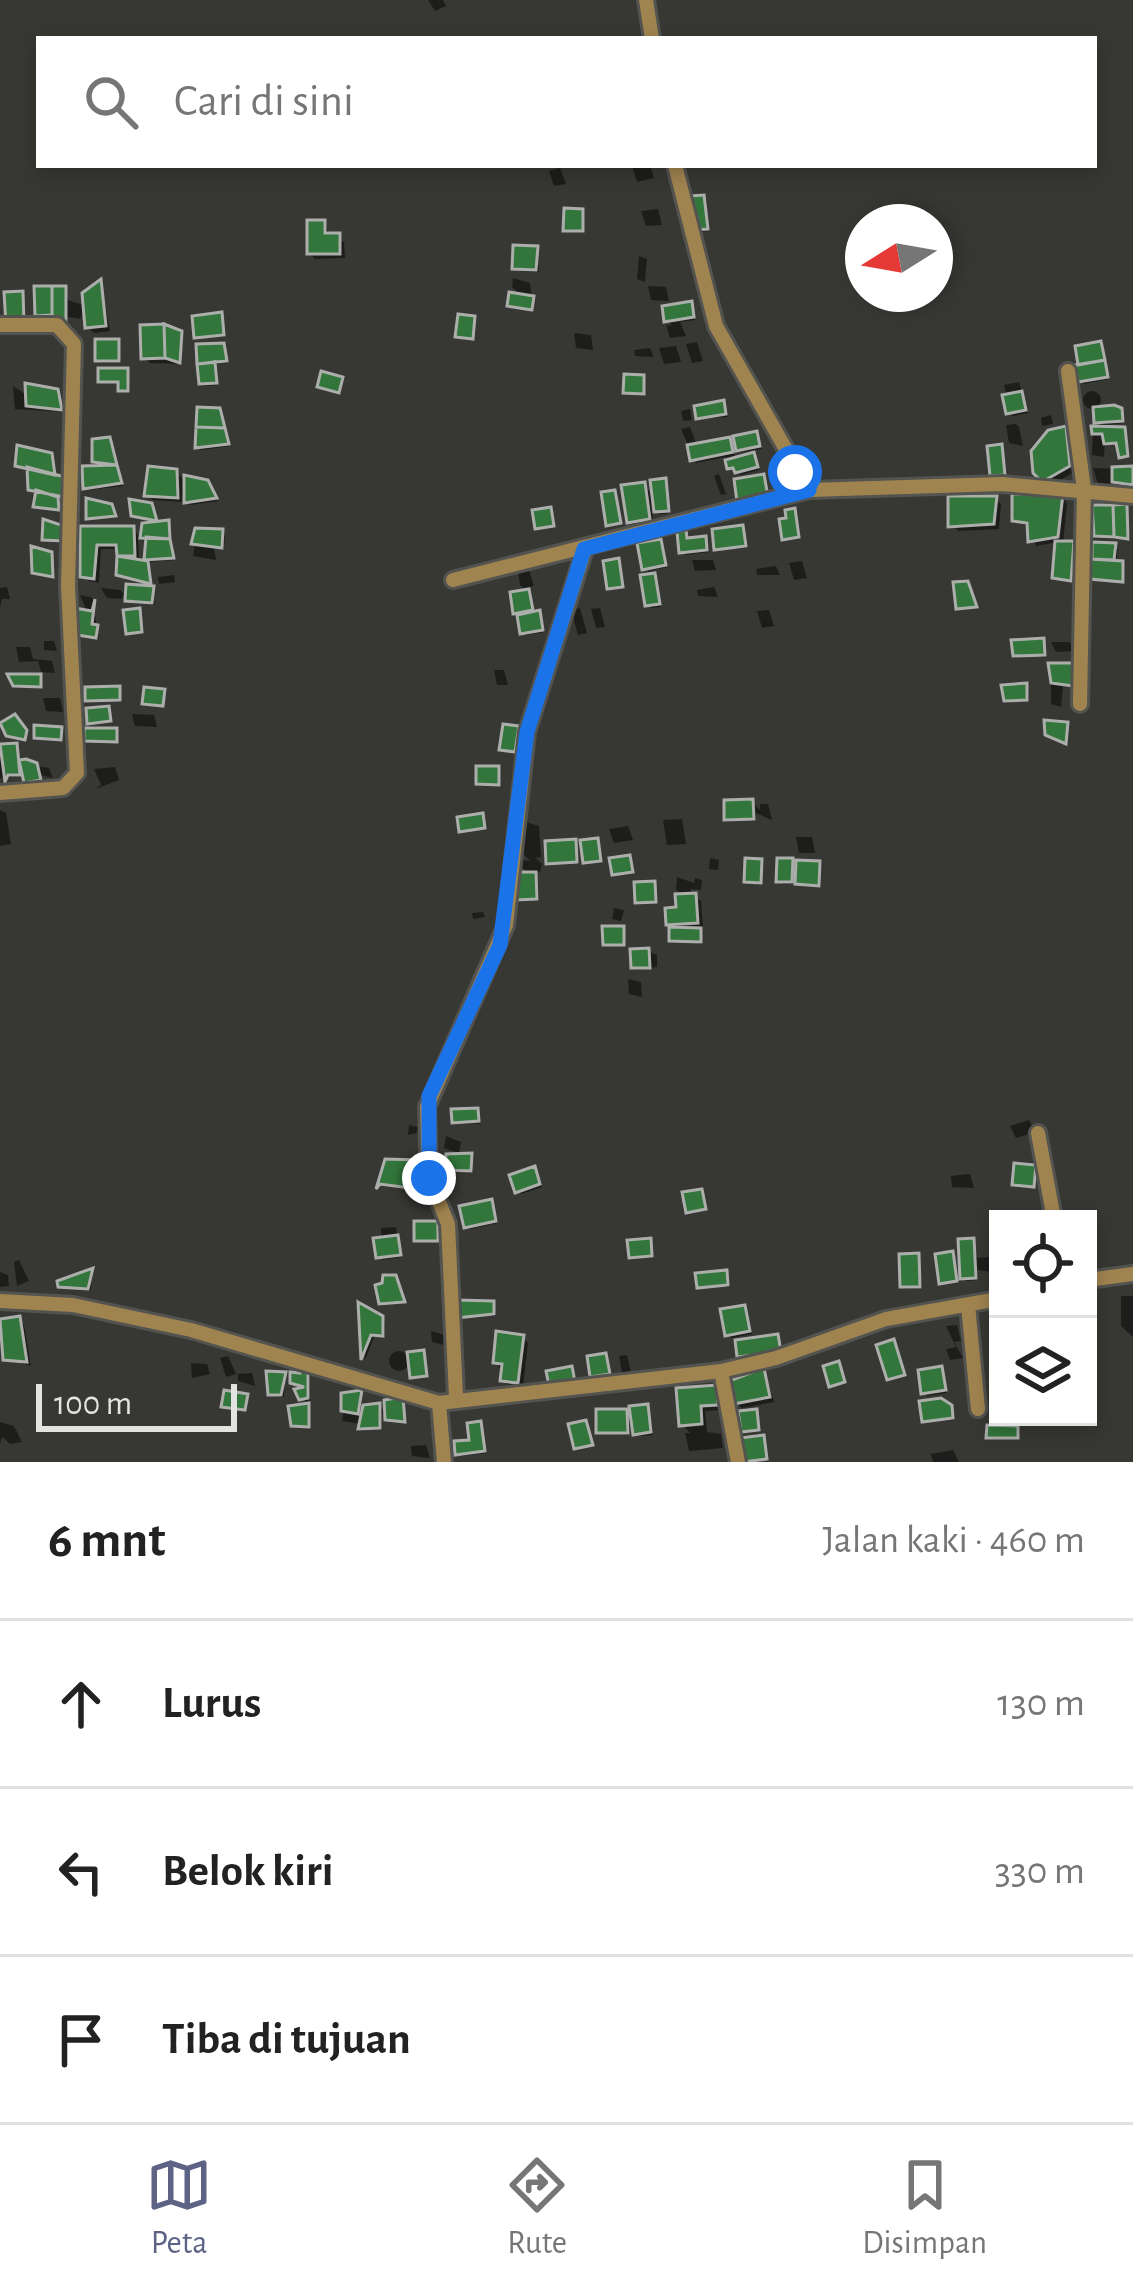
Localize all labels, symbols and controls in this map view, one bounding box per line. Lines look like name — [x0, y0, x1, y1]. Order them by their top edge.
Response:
search box — [36, 36, 1097, 168]
icon: search — [78, 69, 144, 135]
text: Cari di sini — [174, 79, 354, 124]
north arrow — [845, 204, 953, 312]
route start — [768, 445, 822, 499]
route end — [402, 1151, 456, 1205]
map controls — [989, 1210, 1097, 1426]
button: locate — [989, 1210, 1097, 1318]
button: layers — [989, 1318, 1097, 1426]
scale bar — [36, 1378, 237, 1431]
text: 100 m — [54, 1388, 132, 1421]
text: 6 mnt — [48, 1515, 165, 1566]
text: Jalan kaki · 460 m — [822, 1521, 1085, 1560]
icon: ahead — [48, 1671, 114, 1737]
text: Lurus — [162, 1681, 261, 1726]
text: 130 m — [997, 1684, 1085, 1723]
icon: left — [48, 1839, 114, 1905]
text: Belok kiri — [162, 1849, 333, 1894]
text: 330 m — [995, 1852, 1085, 1891]
icon: arrive — [48, 2007, 114, 2073]
text: Tiba di tujuan — [162, 2017, 411, 2062]
tab: Peta — [146, 2152, 212, 2264]
tab: Rute — [504, 2152, 570, 2264]
tab: Disimpan — [862, 2152, 987, 2264]

